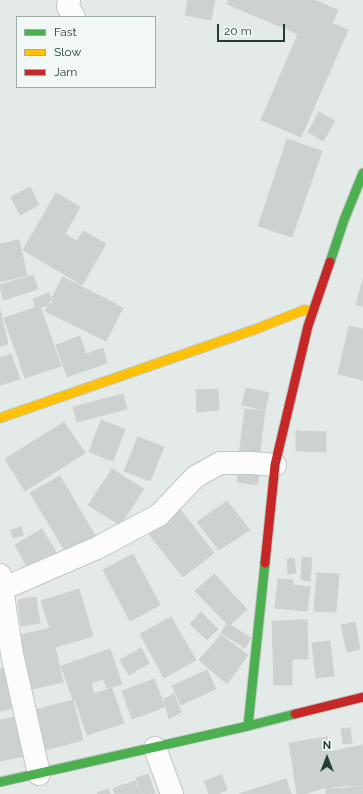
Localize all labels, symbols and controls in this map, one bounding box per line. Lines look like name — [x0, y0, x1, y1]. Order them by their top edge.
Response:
legend — [16, 16, 156, 88]
scale bar — [219, 16, 287, 42]
text: 20 m — [224, 24, 252, 38]
text: Fast — [54, 25, 77, 39]
text: Slow — [54, 45, 81, 59]
text: Jam — [54, 65, 77, 79]
north arrow — [307, 738, 347, 778]
text: N — [323, 739, 331, 752]

